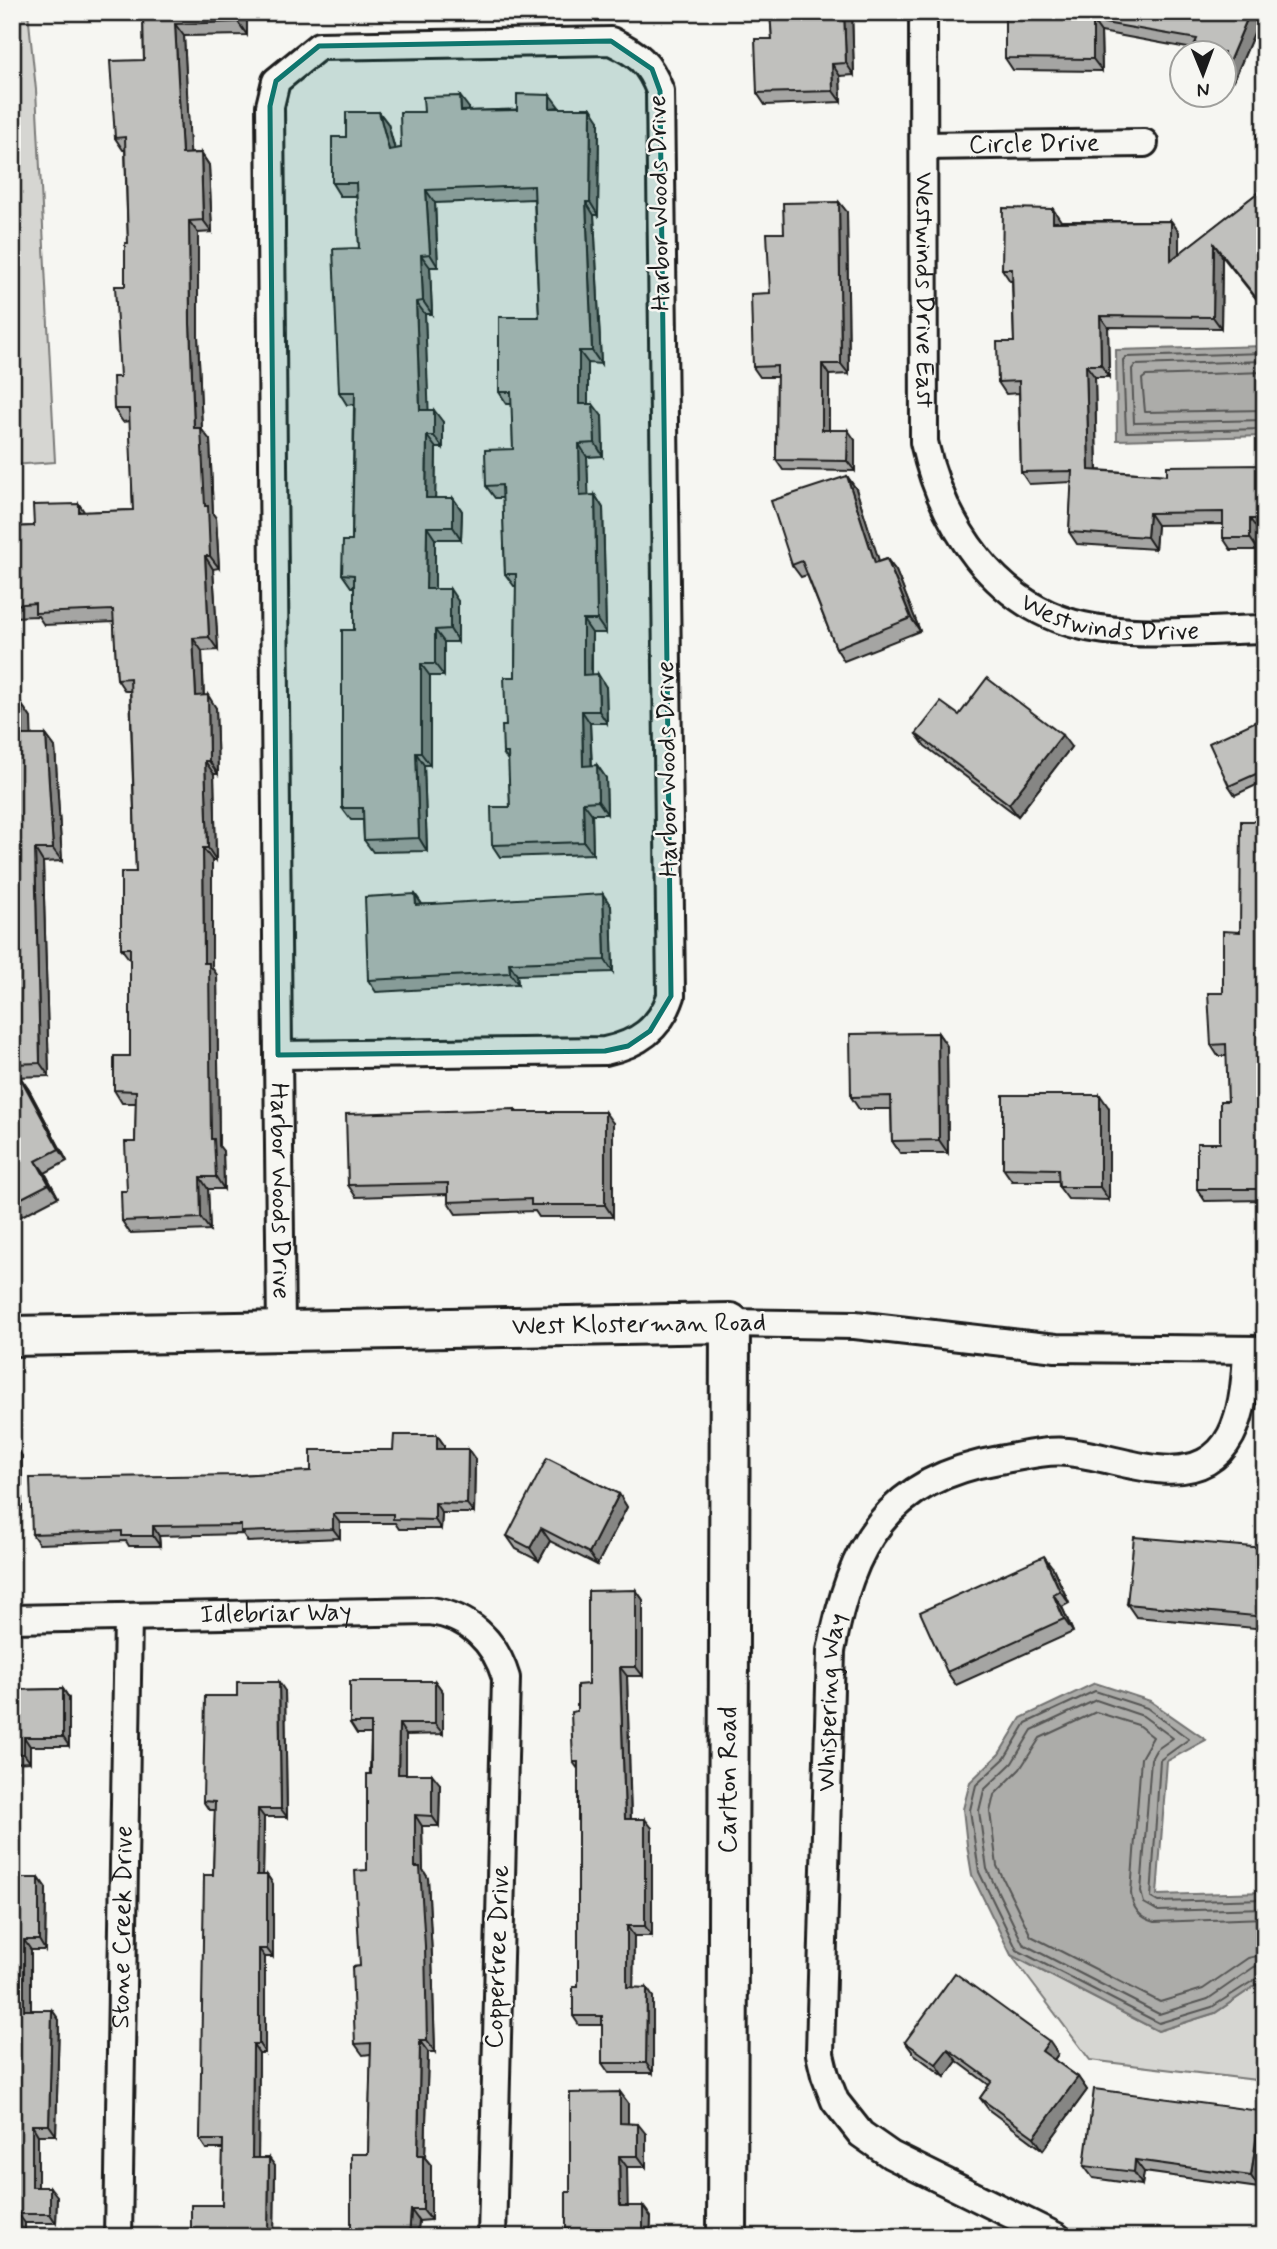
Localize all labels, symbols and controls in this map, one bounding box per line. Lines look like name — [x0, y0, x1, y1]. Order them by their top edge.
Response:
north arrow — [1168, 38, 1238, 108]
text: N — [1197, 77, 1210, 102]
street label: Harbor Woods Drive — [641, 95, 679, 311]
street label: Circle Drive — [968, 127, 1100, 162]
street label: Westwinds Drive East — [906, 172, 941, 408]
street label: Westwinds Drive — [1014, 586, 1200, 650]
street label: Harbor Woods Drive — [649, 661, 687, 877]
street label: Harbor Woods Drive — [261, 1083, 298, 1299]
street label: West Klosterman Road — [512, 1306, 766, 1344]
street label: Idlebriar Way — [200, 1596, 352, 1632]
street label: Whispering Way — [810, 1610, 856, 1792]
street label: Carlton Road — [712, 1706, 746, 1854]
street label: Stone Creek Drive — [104, 1825, 142, 2029]
street label: Coppertree Drive — [478, 1865, 518, 2049]

